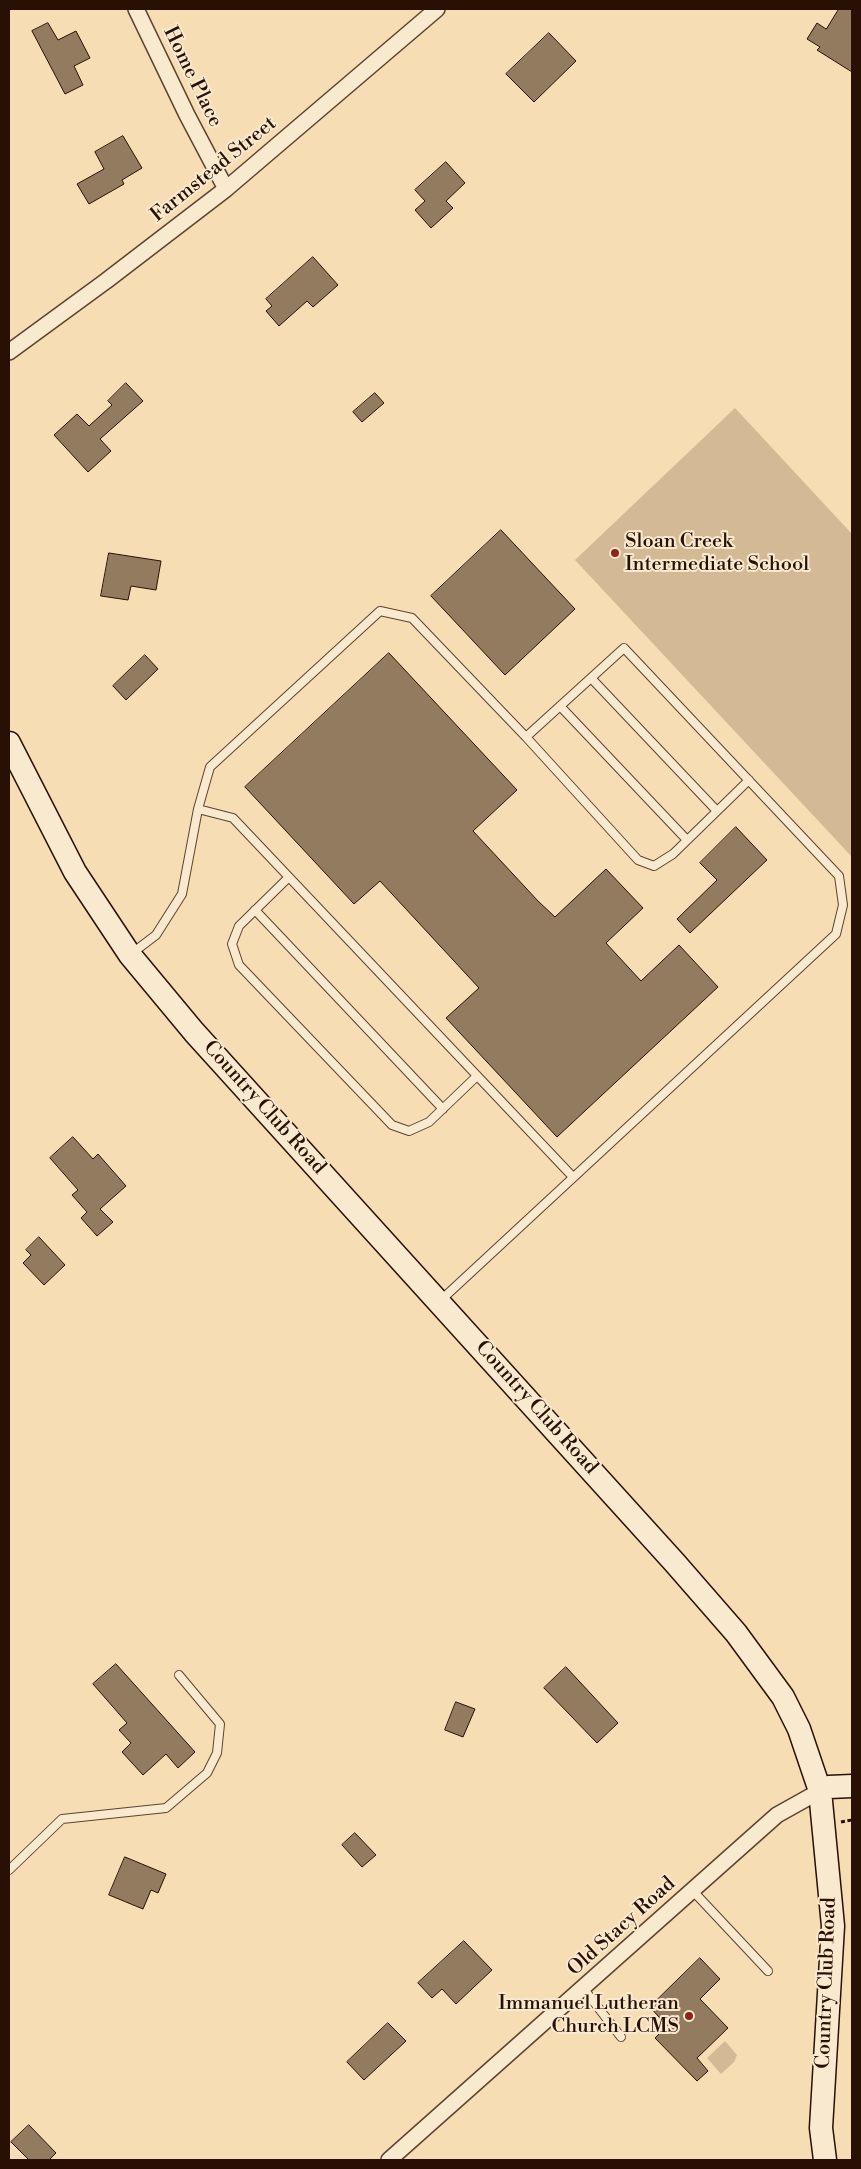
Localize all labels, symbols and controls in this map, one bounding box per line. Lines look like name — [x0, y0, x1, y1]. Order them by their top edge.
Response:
street label: Home Place — [157, 23, 227, 131]
street label: Farmstead Street — [146, 112, 282, 228]
place label: Sloan Creek Intermediate School — [625, 530, 809, 577]
marker: Sloan Creek Intermediate School — [609, 547, 621, 559]
street label: Country Club Road — [198, 1036, 330, 1180]
street label: Country Club Road — [470, 1336, 602, 1480]
street label: Old Stacy Road — [563, 1872, 681, 1982]
street label: Country Club Road — [812, 1897, 842, 2069]
place label: Immanuel Lutheran Church LCMS — [498, 1992, 679, 2039]
marker: Immanuel Lutheran Church LCMS — [683, 2010, 695, 2022]

